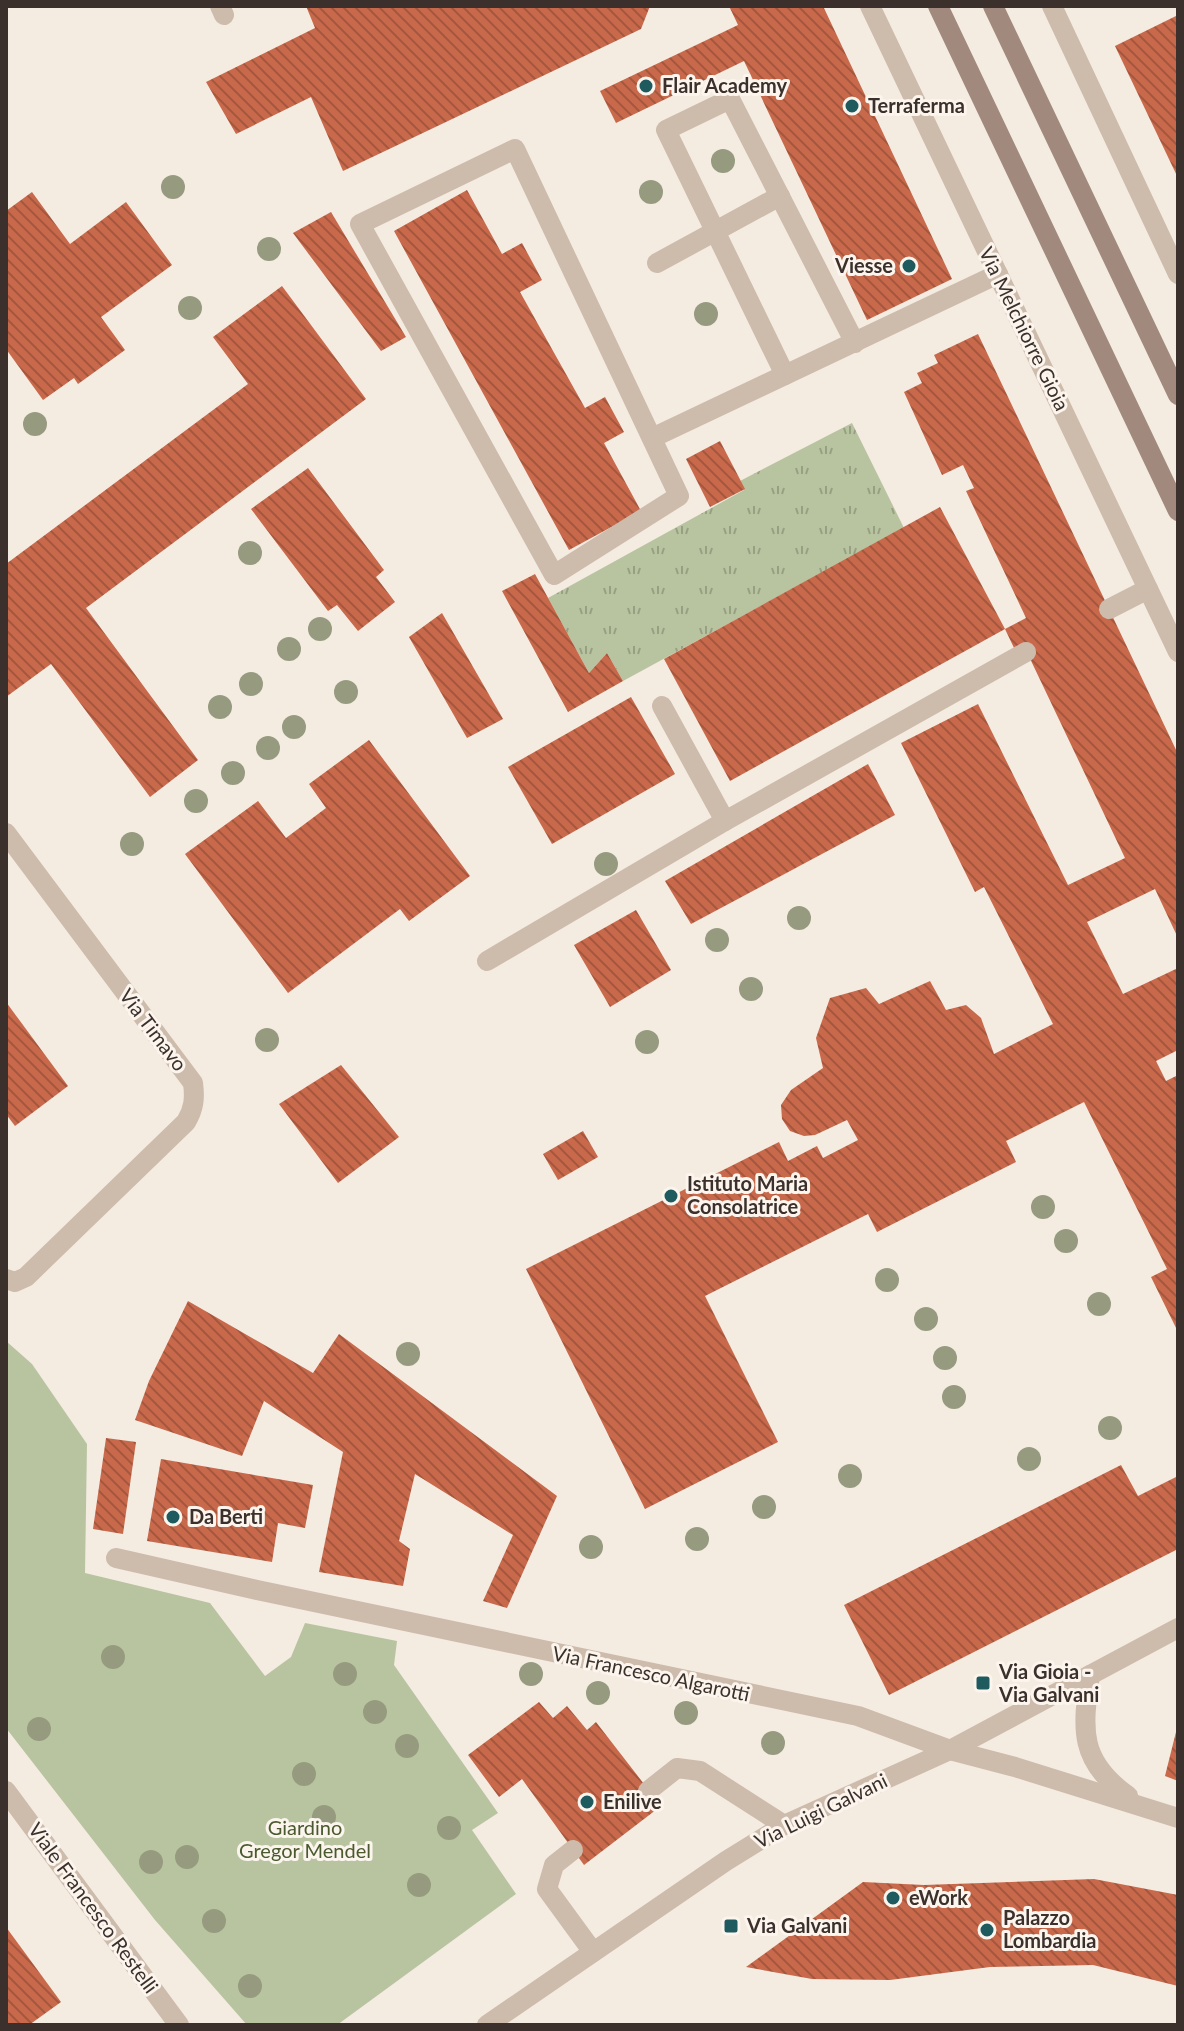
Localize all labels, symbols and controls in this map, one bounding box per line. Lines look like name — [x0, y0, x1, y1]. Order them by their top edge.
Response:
place label: Flair Academy — [662, 73, 787, 97]
marker: Flair Academy — [637, 77, 655, 95]
place label: Terraferma — [868, 93, 965, 117]
marker: Terraferma — [843, 97, 861, 115]
street label: Via Melchiorre Gioia — [975, 243, 1075, 414]
place label: Viesse — [834, 253, 893, 277]
marker: Viesse — [900, 257, 918, 275]
street label: Via Timavo — [115, 983, 193, 1075]
place label: Istituto Maria Consolatrice — [687, 1171, 808, 1218]
marker: Istituto Maria Consolatrice — [662, 1187, 680, 1205]
place label: Da Berti — [189, 1504, 263, 1528]
marker: Da Berti — [164, 1508, 182, 1526]
street label: Via Francesco Algarotti — [550, 1640, 752, 1706]
place label: Via Gioia - Via Galvani — [998, 1659, 1099, 1706]
marker: Via Gioia - Via Galvani — [974, 1674, 992, 1692]
street label: Via Luigi Galvani — [750, 1768, 891, 1853]
place label: Enilive — [603, 1789, 662, 1813]
marker: Enilive — [578, 1793, 596, 1811]
park label: Giardino Gregor Mendel — [239, 1815, 371, 1862]
street label: Viale Francesco Restelli — [24, 1818, 164, 1997]
place label: eWork — [909, 1885, 968, 1909]
marker: eWork — [884, 1889, 902, 1907]
place label: Palazzo Lombardia — [1003, 1905, 1096, 1952]
place label: Via Galvani — [746, 1913, 847, 1937]
marker: Via Galvani — [722, 1917, 740, 1935]
marker: Palazzo Lombardia — [978, 1921, 996, 1939]

